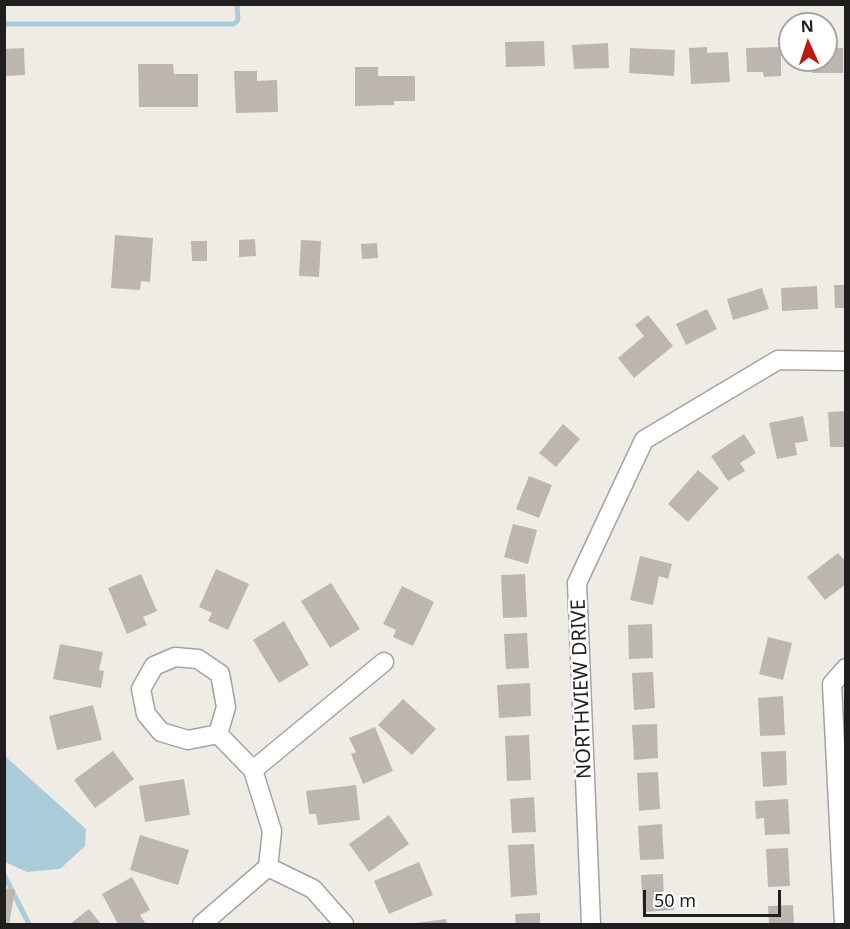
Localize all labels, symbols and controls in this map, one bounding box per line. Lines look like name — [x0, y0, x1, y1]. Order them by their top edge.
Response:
north arrow — [778, 12, 838, 72]
text: N — [800, 15, 814, 37]
street label: NORTHVIEW DRIVE — [567, 599, 597, 779]
scale bar — [646, 878, 784, 916]
text: 50 m — [654, 888, 696, 912]

